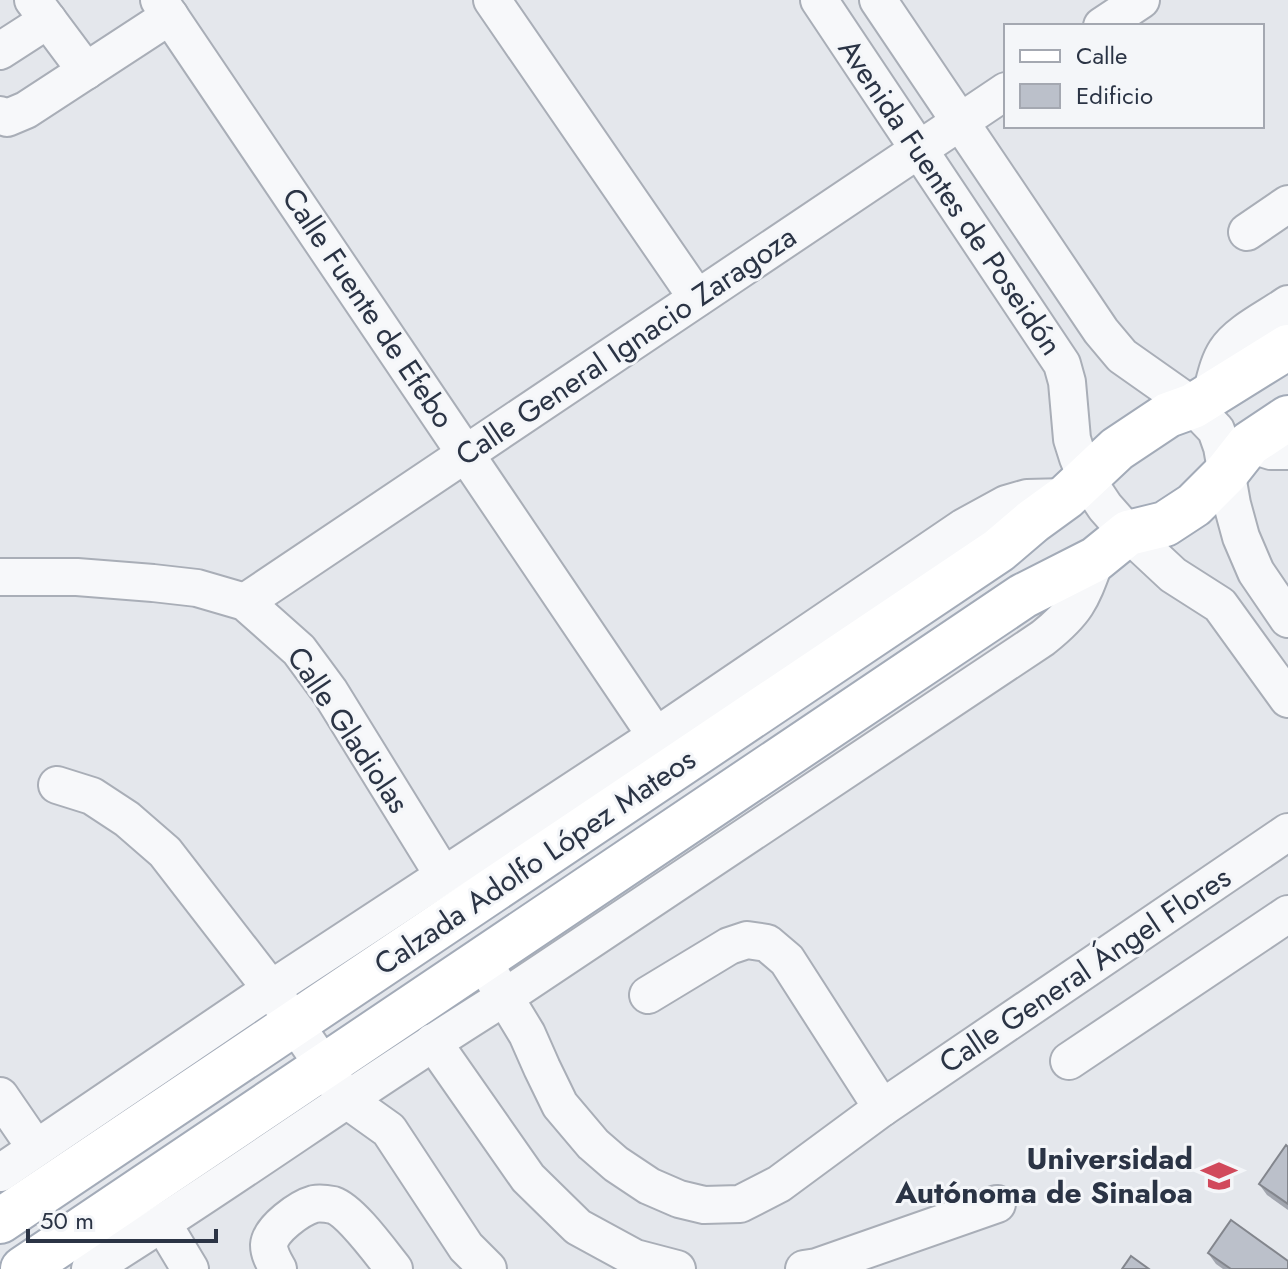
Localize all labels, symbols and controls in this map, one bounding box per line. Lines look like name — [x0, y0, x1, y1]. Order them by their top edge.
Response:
legend — [1004, 24, 1264, 128]
street label: Avenida Fuentes de Poseidón — [828, 30, 1073, 364]
text: Calle — [1076, 38, 1127, 73]
text: Edificio — [1076, 78, 1153, 113]
street label: Calle Fuente de Efebo — [272, 179, 465, 437]
street label: Calle General Ignacio Zaragoza — [447, 215, 805, 476]
street label: Calle Gladiolas — [277, 638, 420, 822]
street label: Calzada Adolfo López Mateos — [365, 738, 704, 985]
street label: Calle General Ángel Flores — [930, 856, 1239, 1083]
place label: Universidad Autónoma de Sinaloa — [894, 1137, 1193, 1214]
school or university icon: Universidad Autónoma de Sinaloa — [1200, 1157, 1238, 1195]
scale bar — [28, 1193, 216, 1243]
text: 50 m — [40, 1203, 94, 1238]

